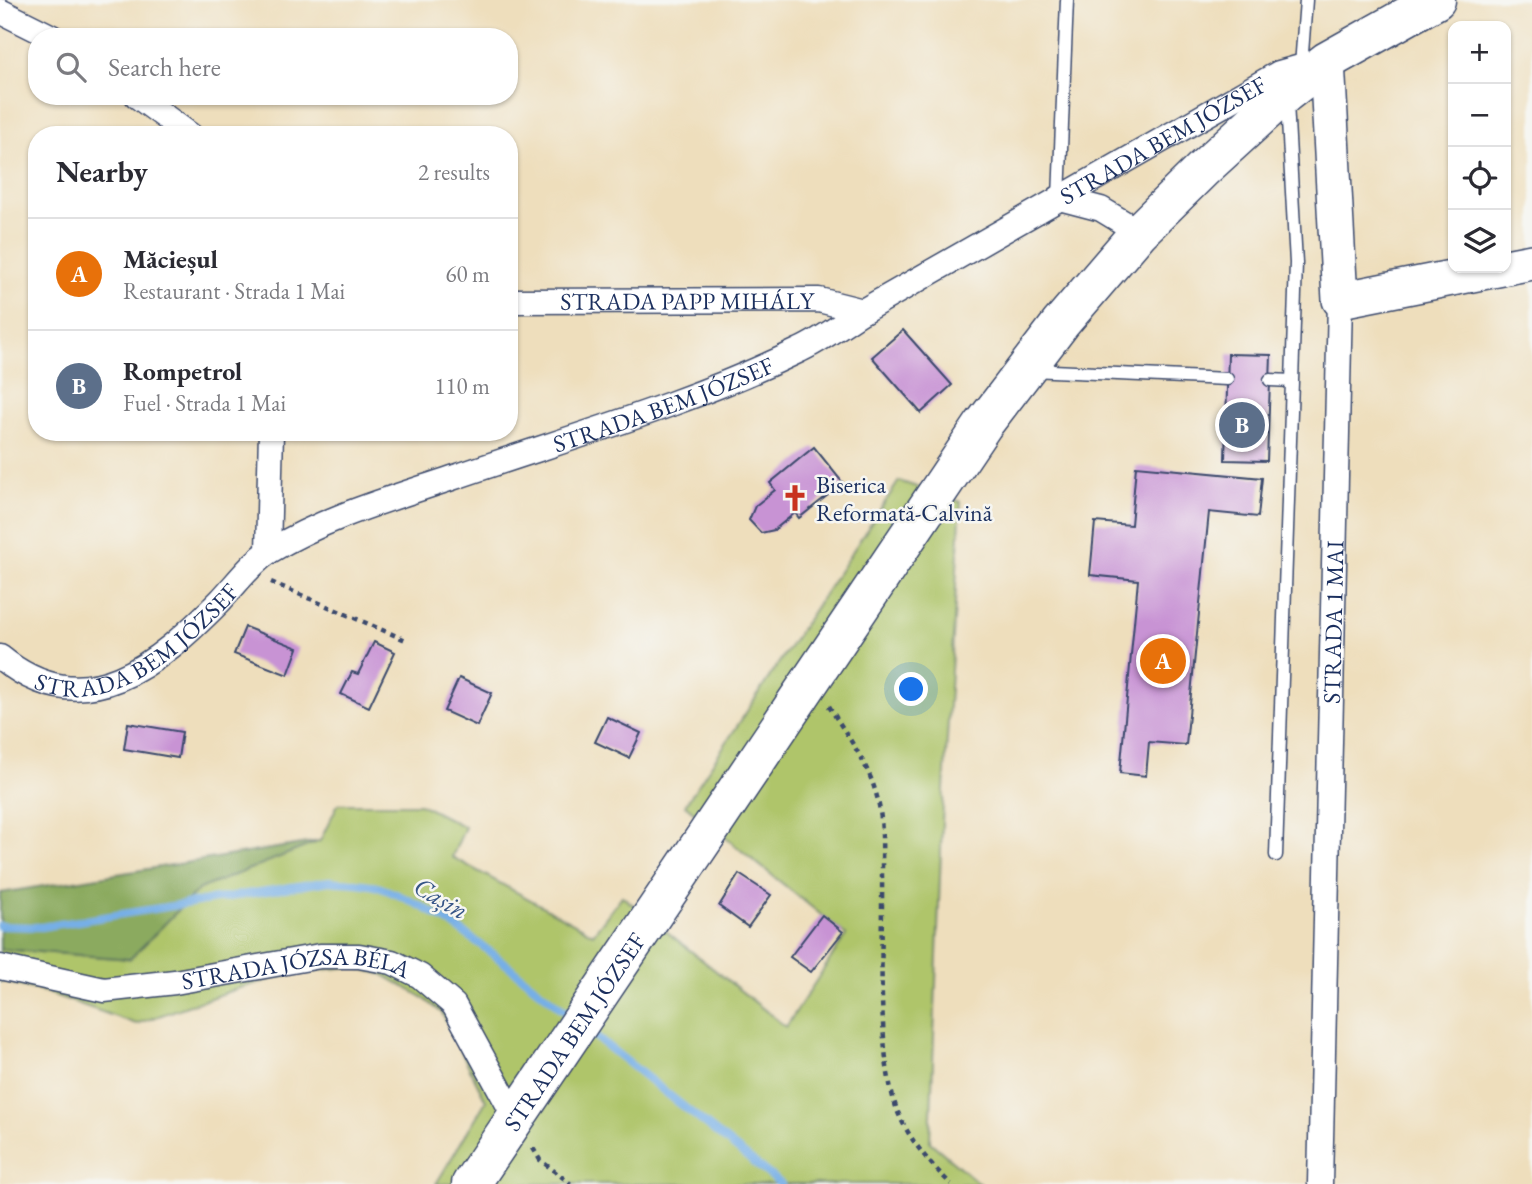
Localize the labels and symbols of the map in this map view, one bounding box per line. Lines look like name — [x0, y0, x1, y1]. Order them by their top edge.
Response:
street label: STRADA BEM JÓZSEF — [1054, 68, 1271, 211]
street label: STRADA PAPP MIHÁLY — [560, 285, 815, 316]
street label: STRADA BEM JÓZSEF — [549, 349, 778, 459]
pin: B — [1219, 399, 1265, 451]
place label: Biserica Reformată-Calvină — [816, 469, 993, 528]
church icon: Biserica Reformată-Calvină — [780, 483, 810, 513]
street label: STRADA 1 MAI — [1315, 540, 1350, 704]
street label: STRADA BEM JÓZSEF — [31, 576, 245, 703]
pin: A — [1140, 635, 1186, 687]
your location — [894, 672, 928, 706]
water label: Cașin — [408, 869, 474, 927]
street label: STRADA BEM JÓZSEF — [496, 926, 652, 1137]
street label: STRADA JÓZSA BÉLA — [179, 940, 417, 996]

